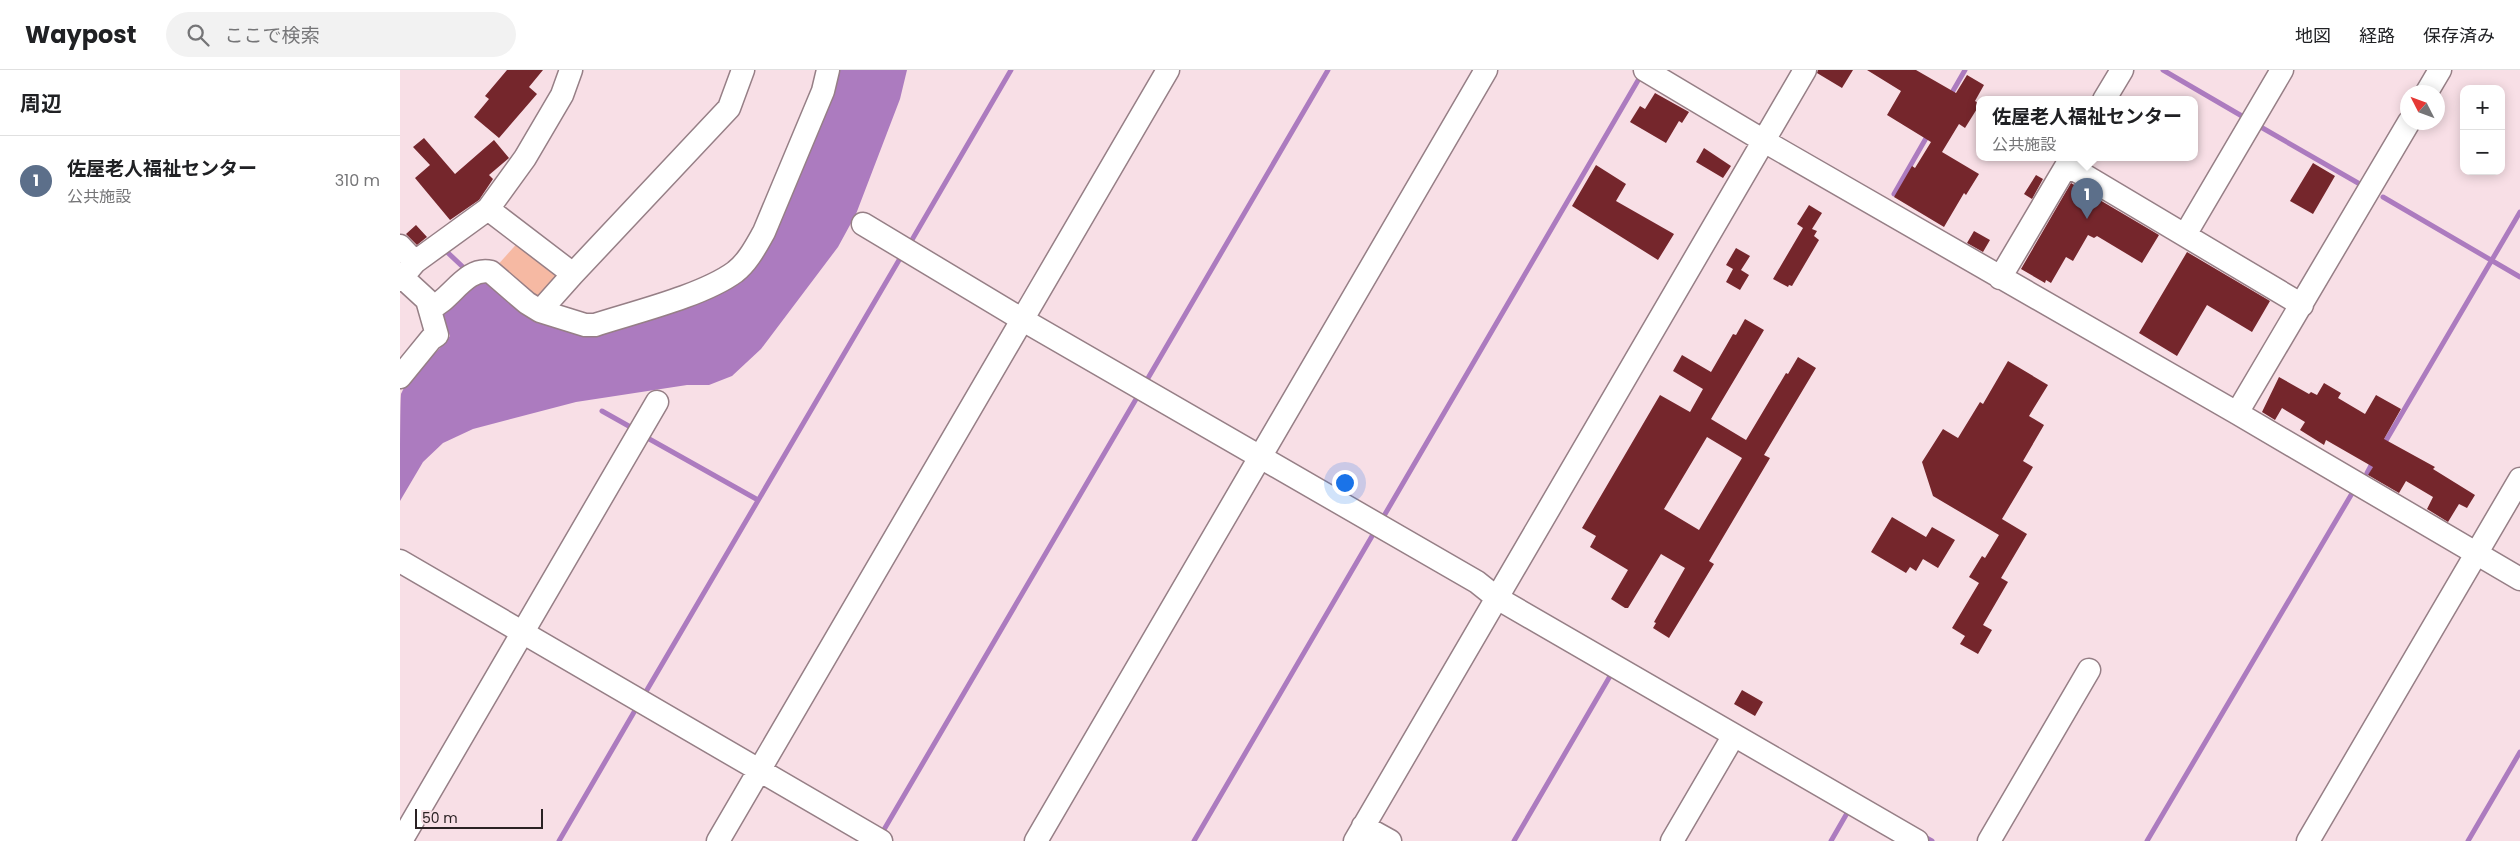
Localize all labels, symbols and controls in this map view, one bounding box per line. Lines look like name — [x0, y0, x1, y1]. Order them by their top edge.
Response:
search box — [166, 12, 516, 57]
text: Waypost — [25, 18, 136, 51]
icon: search — [184, 21, 212, 49]
text: ここで検索 — [224, 22, 319, 49]
text: 地図 — [2295, 23, 2331, 48]
text: 経路 — [2359, 23, 2395, 48]
text: 保存済み — [2423, 23, 2495, 48]
north arrow — [2400, 85, 2445, 130]
map controls — [2460, 85, 2505, 175]
button: + — [2460, 85, 2505, 130]
text: 周辺 — [20, 89, 62, 118]
popup — [1976, 96, 2198, 161]
text: 佐屋老人福祉センター — [1992, 103, 2182, 130]
button: − — [2460, 130, 2505, 175]
text: 公共施設 — [1992, 133, 2056, 156]
text: 佐屋老人福祉センター — [67, 155, 257, 182]
text: 1 — [33, 169, 39, 192]
text: 310 m — [335, 169, 380, 192]
pin: 1 — [2071, 178, 2103, 219]
text: 公共施設 — [67, 185, 131, 208]
your location — [1332, 470, 1358, 496]
scale bar — [415, 806, 542, 829]
text: 50 m — [422, 808, 458, 828]

